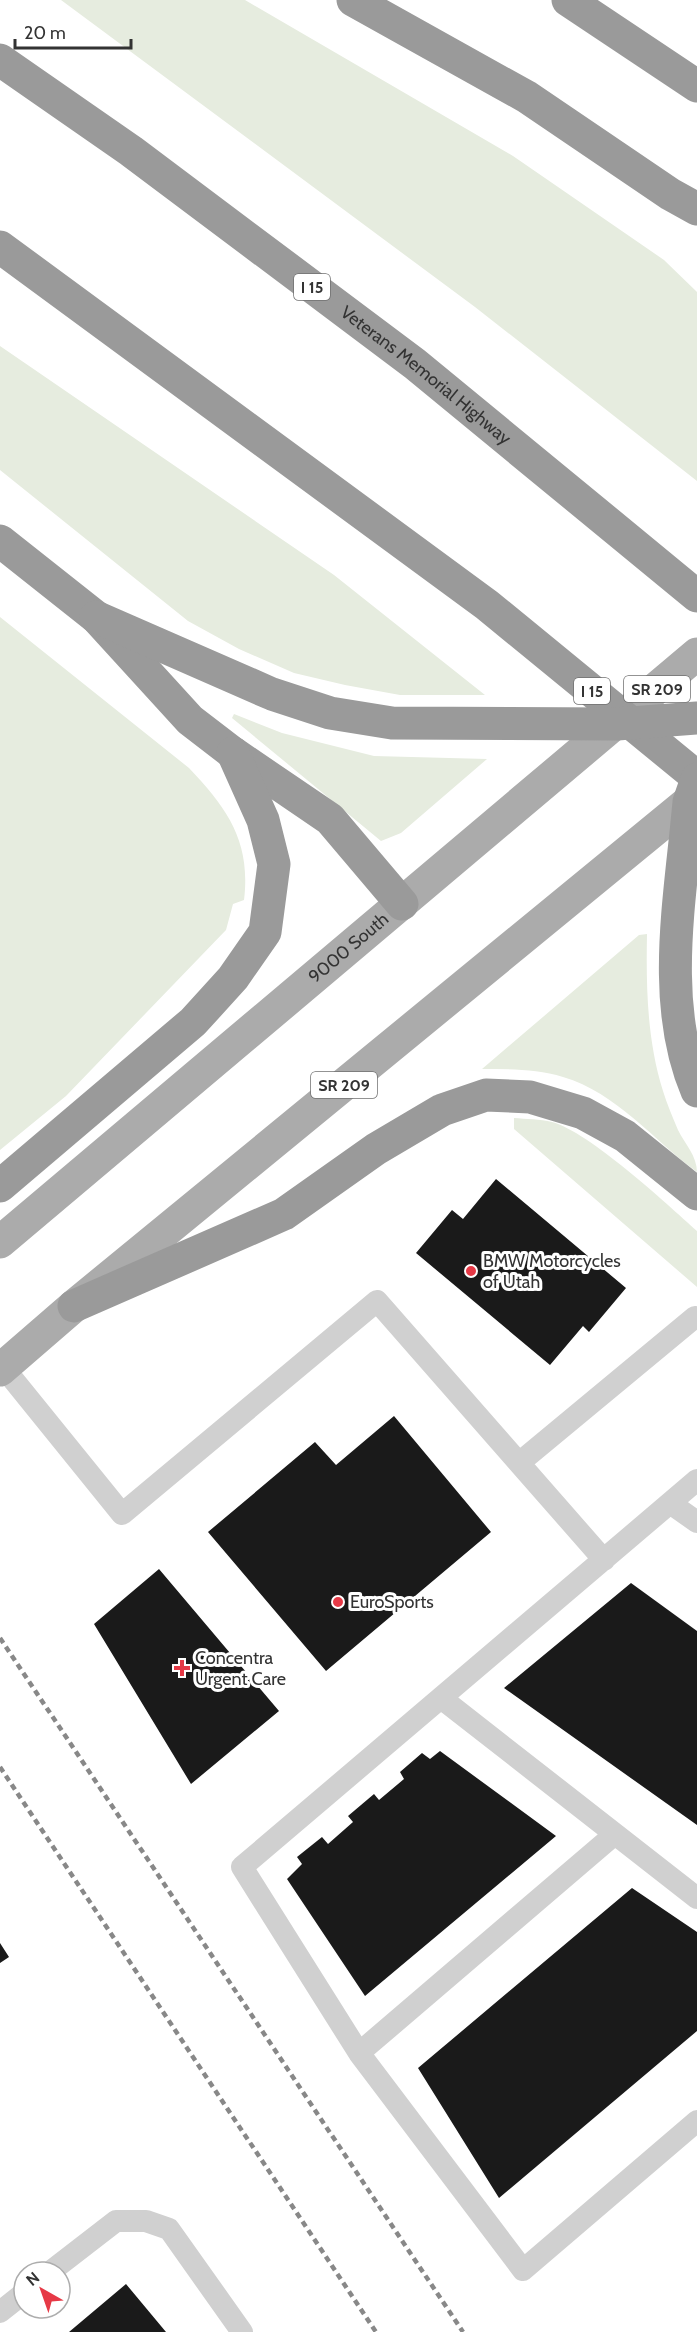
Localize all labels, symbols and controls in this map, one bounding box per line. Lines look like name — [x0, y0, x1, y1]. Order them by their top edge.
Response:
scale bar — [15, 12, 130, 50]
text: 20 m — [24, 22, 66, 44]
road number: I 15 — [294, 274, 330, 300]
street label: Veterans Memorial Highway — [336, 301, 516, 449]
road number: SR 209 — [624, 676, 690, 702]
road number: I 15 — [574, 678, 610, 704]
street label: 9000 South — [304, 908, 393, 988]
road number: SR 209 — [311, 1072, 377, 1098]
place label: BMW Motorcycles of Utah — [483, 1250, 621, 1293]
marker: BMW Motorcycles of Utah — [464, 1264, 478, 1278]
place label: EuroSports — [350, 1591, 434, 1613]
marker: EuroSports — [331, 1595, 345, 1609]
place label: Concentra Urgent Care — [195, 1647, 286, 1690]
marker: Concentra Urgent Care — [173, 1659, 191, 1677]
north arrow — [12, 2260, 72, 2320]
text: N — [22, 2268, 43, 2290]

